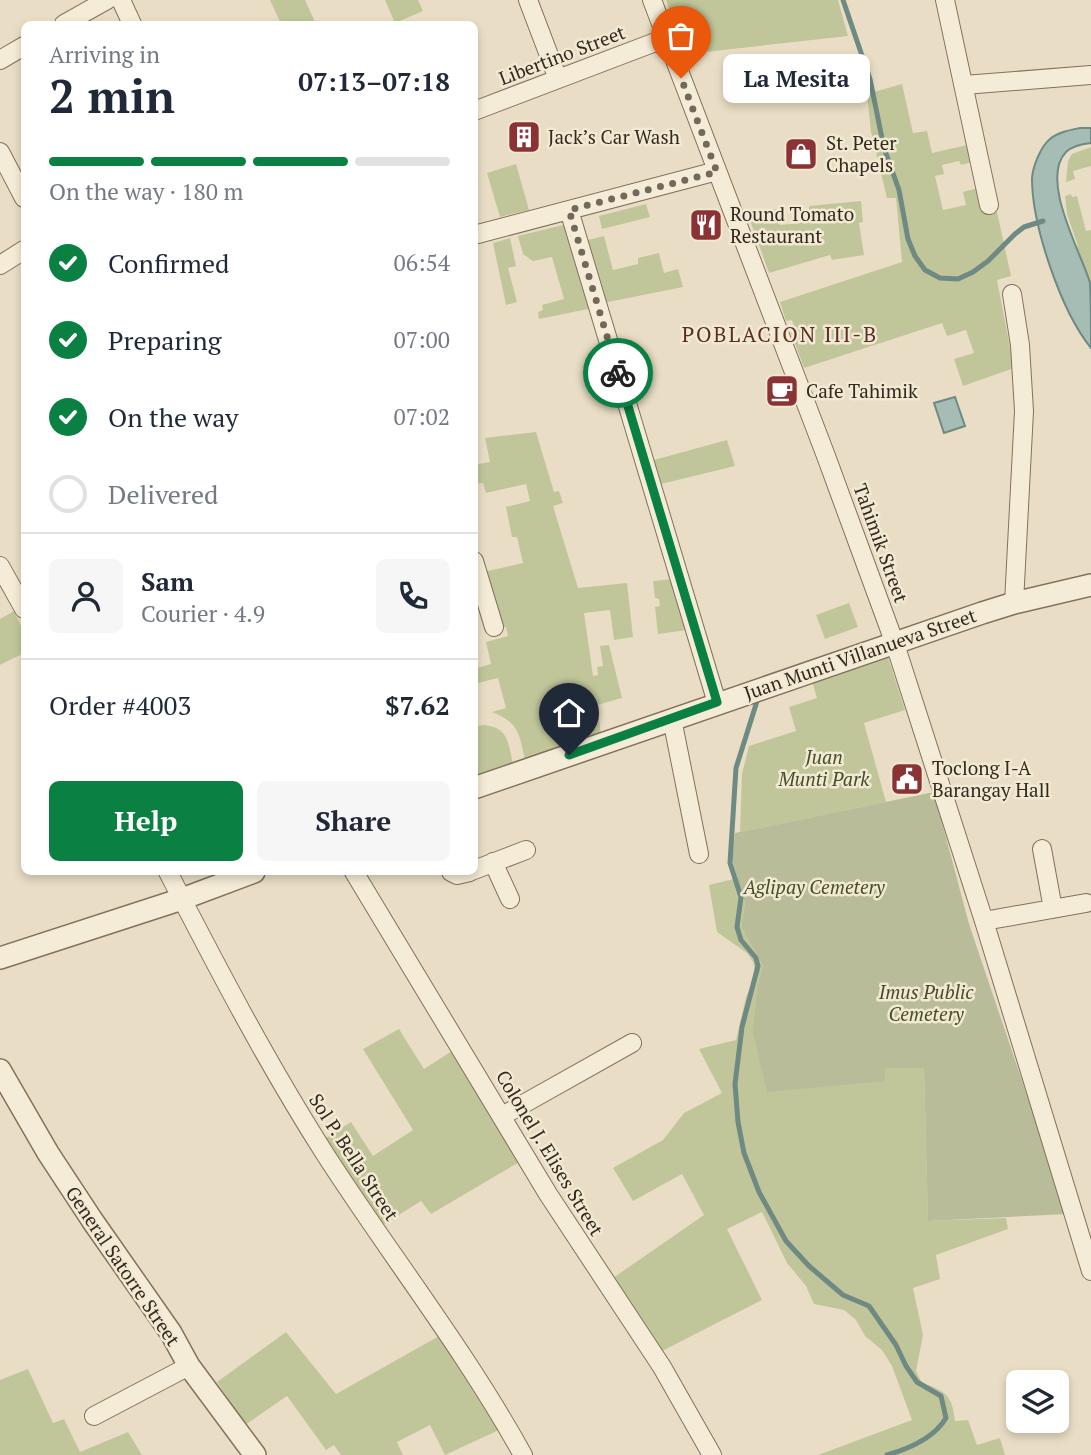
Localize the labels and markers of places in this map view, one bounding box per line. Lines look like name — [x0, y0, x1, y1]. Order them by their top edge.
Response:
pin — [651, 6, 711, 78]
callout: La Mesita — [723, 54, 870, 102]
building icon: Jack’s Car Wash — [505, 118, 543, 156]
place label: Jack’s Car Wash — [548, 124, 680, 149]
place label: St. Peter Chapels — [826, 130, 897, 177]
shop icon: St. Peter Chapels — [782, 135, 820, 173]
place label: Round Tomato Restaurant — [730, 201, 854, 248]
restaurant icon: Round Tomato Restaurant — [687, 206, 725, 244]
cafe icon: Cafe Tahimik — [763, 372, 801, 410]
place label: Cafe Tahimik — [806, 378, 918, 403]
pin — [539, 683, 599, 755]
place label: Toclong I-A Barangay Hall — [932, 755, 1050, 802]
public building icon: Toclong I-A Barangay Hall — [888, 760, 926, 798]

